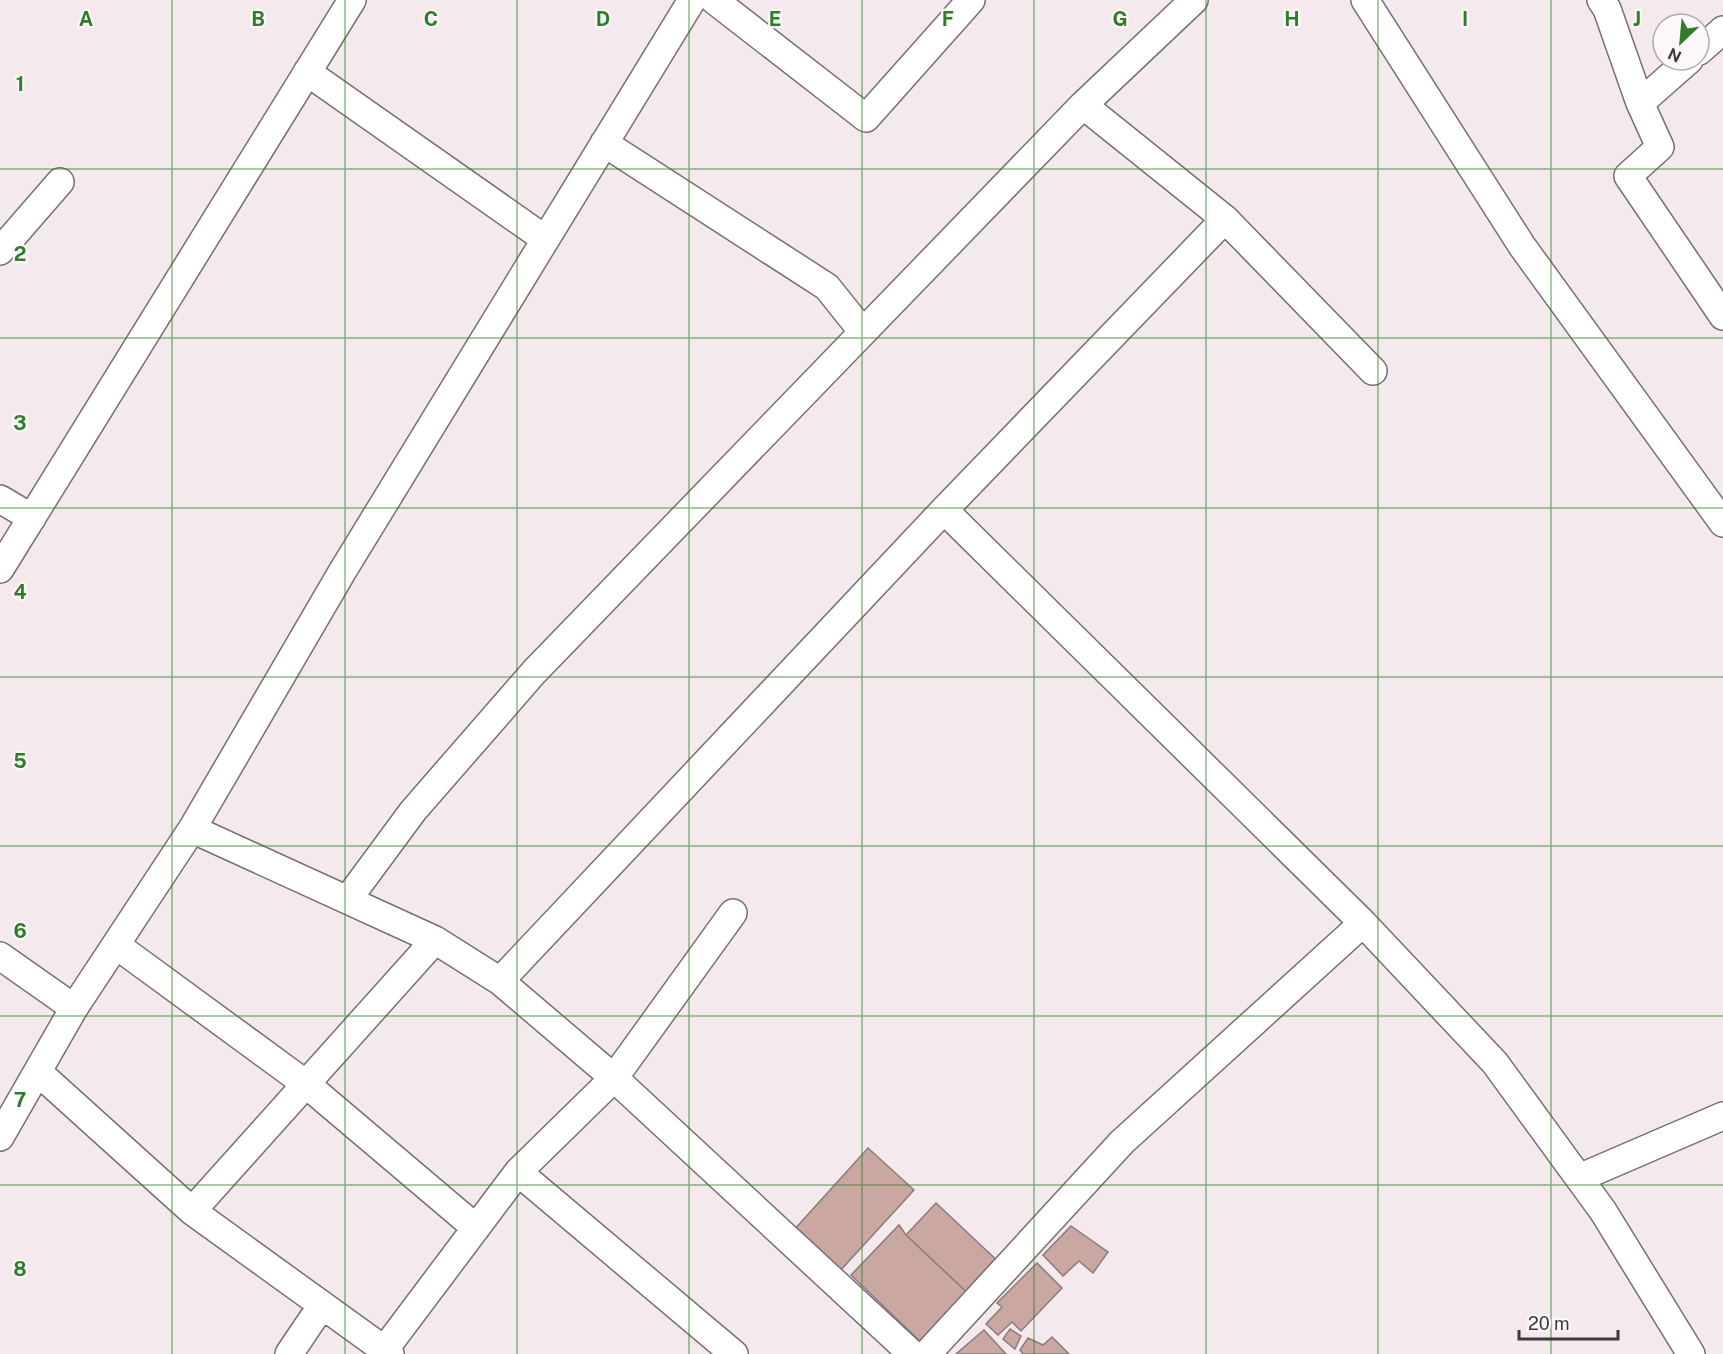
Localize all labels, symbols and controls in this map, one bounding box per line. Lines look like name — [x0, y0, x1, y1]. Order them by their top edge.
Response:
text: A — [79, 7, 93, 31]
text: B — [251, 7, 265, 31]
text: C — [424, 7, 438, 31]
text: D — [596, 7, 610, 31]
text: E — [769, 7, 781, 31]
text: F — [942, 7, 954, 31]
text: G — [1112, 7, 1128, 31]
text: H — [1284, 7, 1300, 31]
text: I — [1462, 7, 1468, 31]
text: J — [1633, 7, 1641, 31]
north arrow — [1651, 12, 1711, 72]
text: N — [1665, 44, 1684, 66]
text: 1 — [16, 72, 24, 96]
text: 2 — [14, 242, 26, 266]
text: 3 — [13, 411, 27, 435]
text: 4 — [13, 580, 27, 604]
text: 5 — [13, 749, 27, 773]
text: 6 — [13, 919, 27, 943]
text: 7 — [14, 1088, 26, 1112]
text: 8 — [13, 1257, 27, 1281]
scale bar — [1519, 1303, 1618, 1341]
text: 20 m — [1528, 1313, 1570, 1334]

